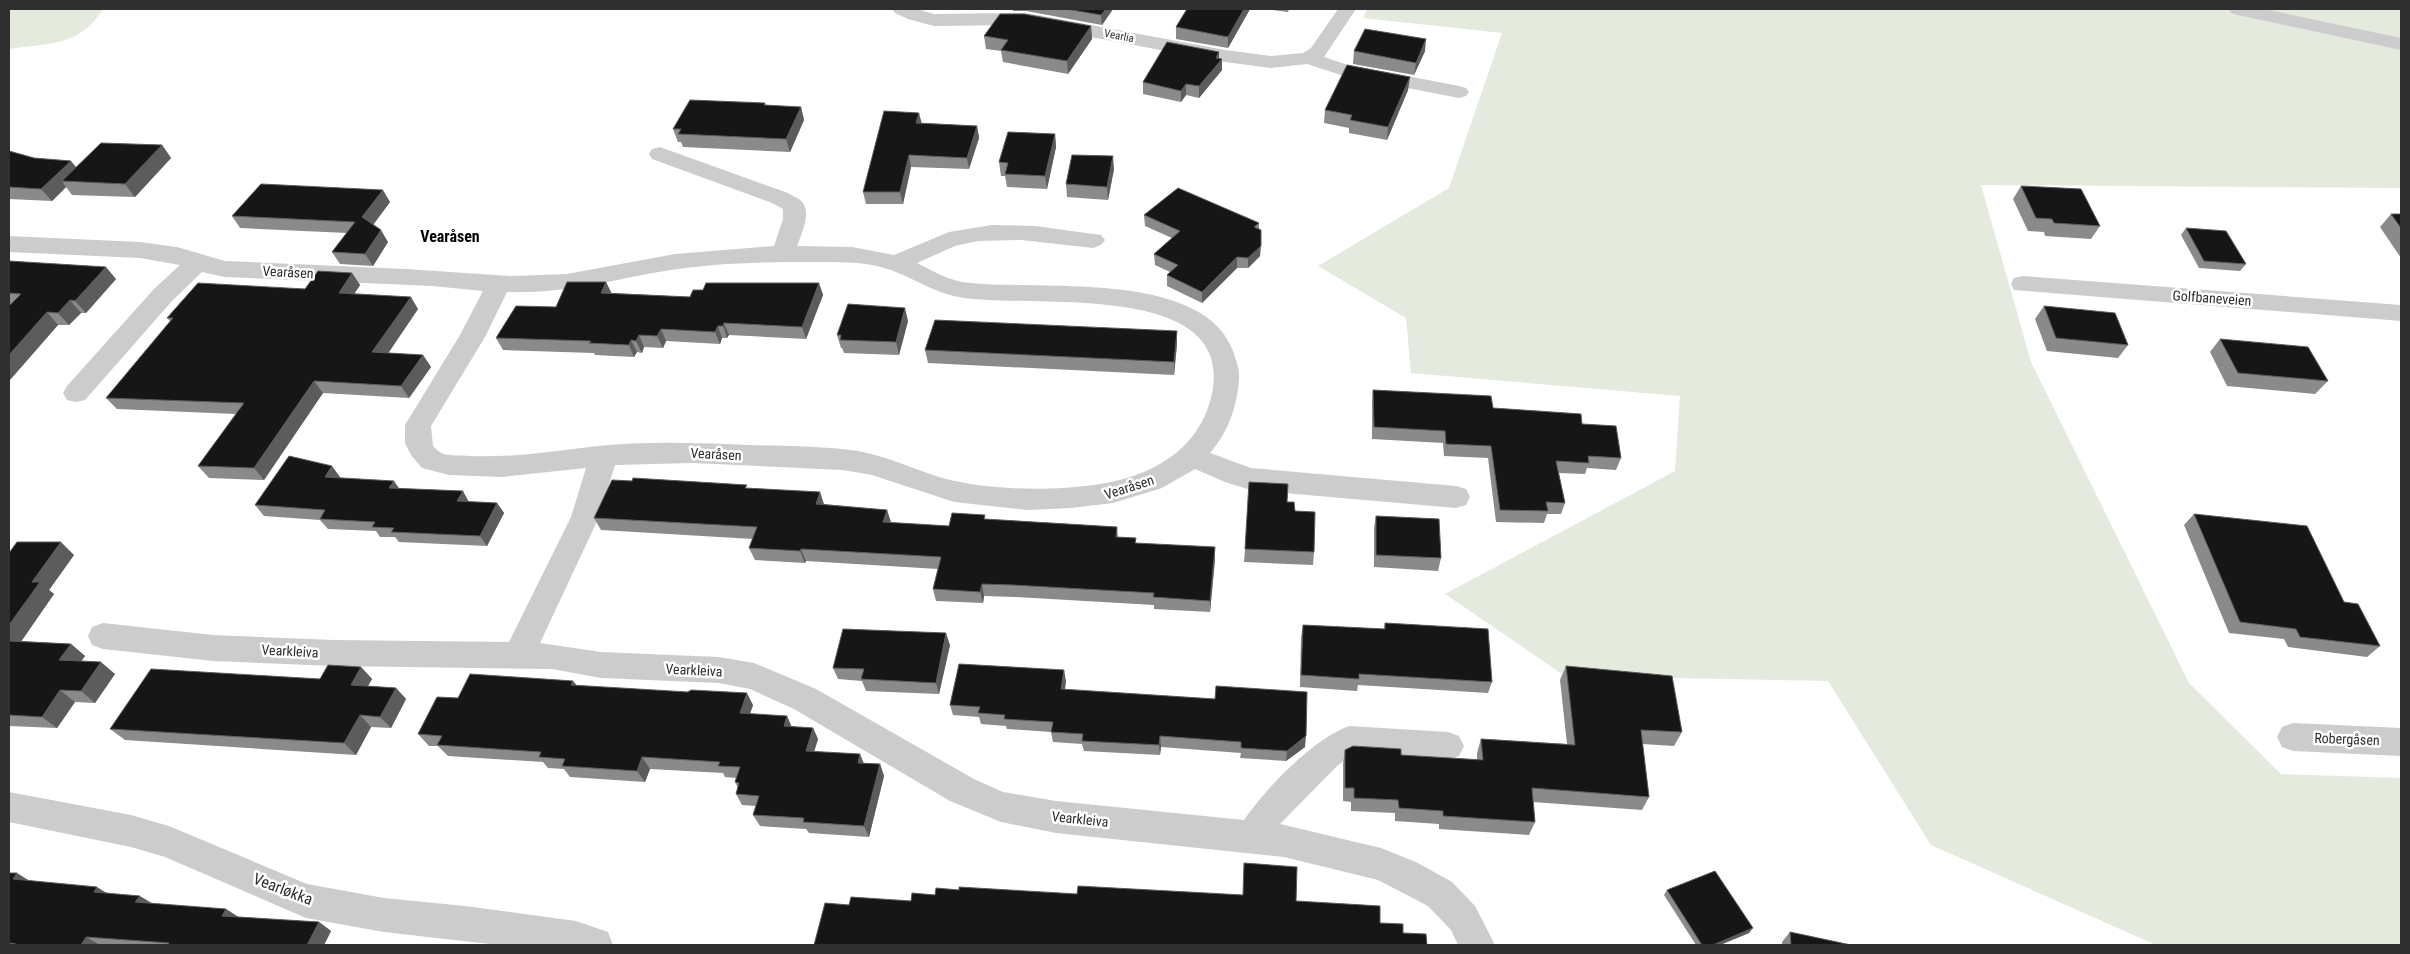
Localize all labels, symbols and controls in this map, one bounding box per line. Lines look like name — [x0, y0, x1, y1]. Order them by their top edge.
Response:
street label: Vearlia — [1103, 27, 1135, 45]
district label: Vearåsen — [420, 227, 480, 246]
street label: Vearåsen — [262, 263, 314, 281]
street label: Golfbaneveien — [2172, 287, 2252, 309]
street label: Vearåsen — [690, 445, 742, 463]
street label: Vearåsen — [1102, 471, 1156, 503]
street label: Vearkleiva — [261, 642, 319, 660]
street label: Vearkleiva — [665, 661, 723, 679]
street label: Robergåsen — [2314, 730, 2380, 748]
street label: Vearkleiva — [1051, 808, 1109, 830]
street label: Vearløkka — [250, 869, 316, 909]

